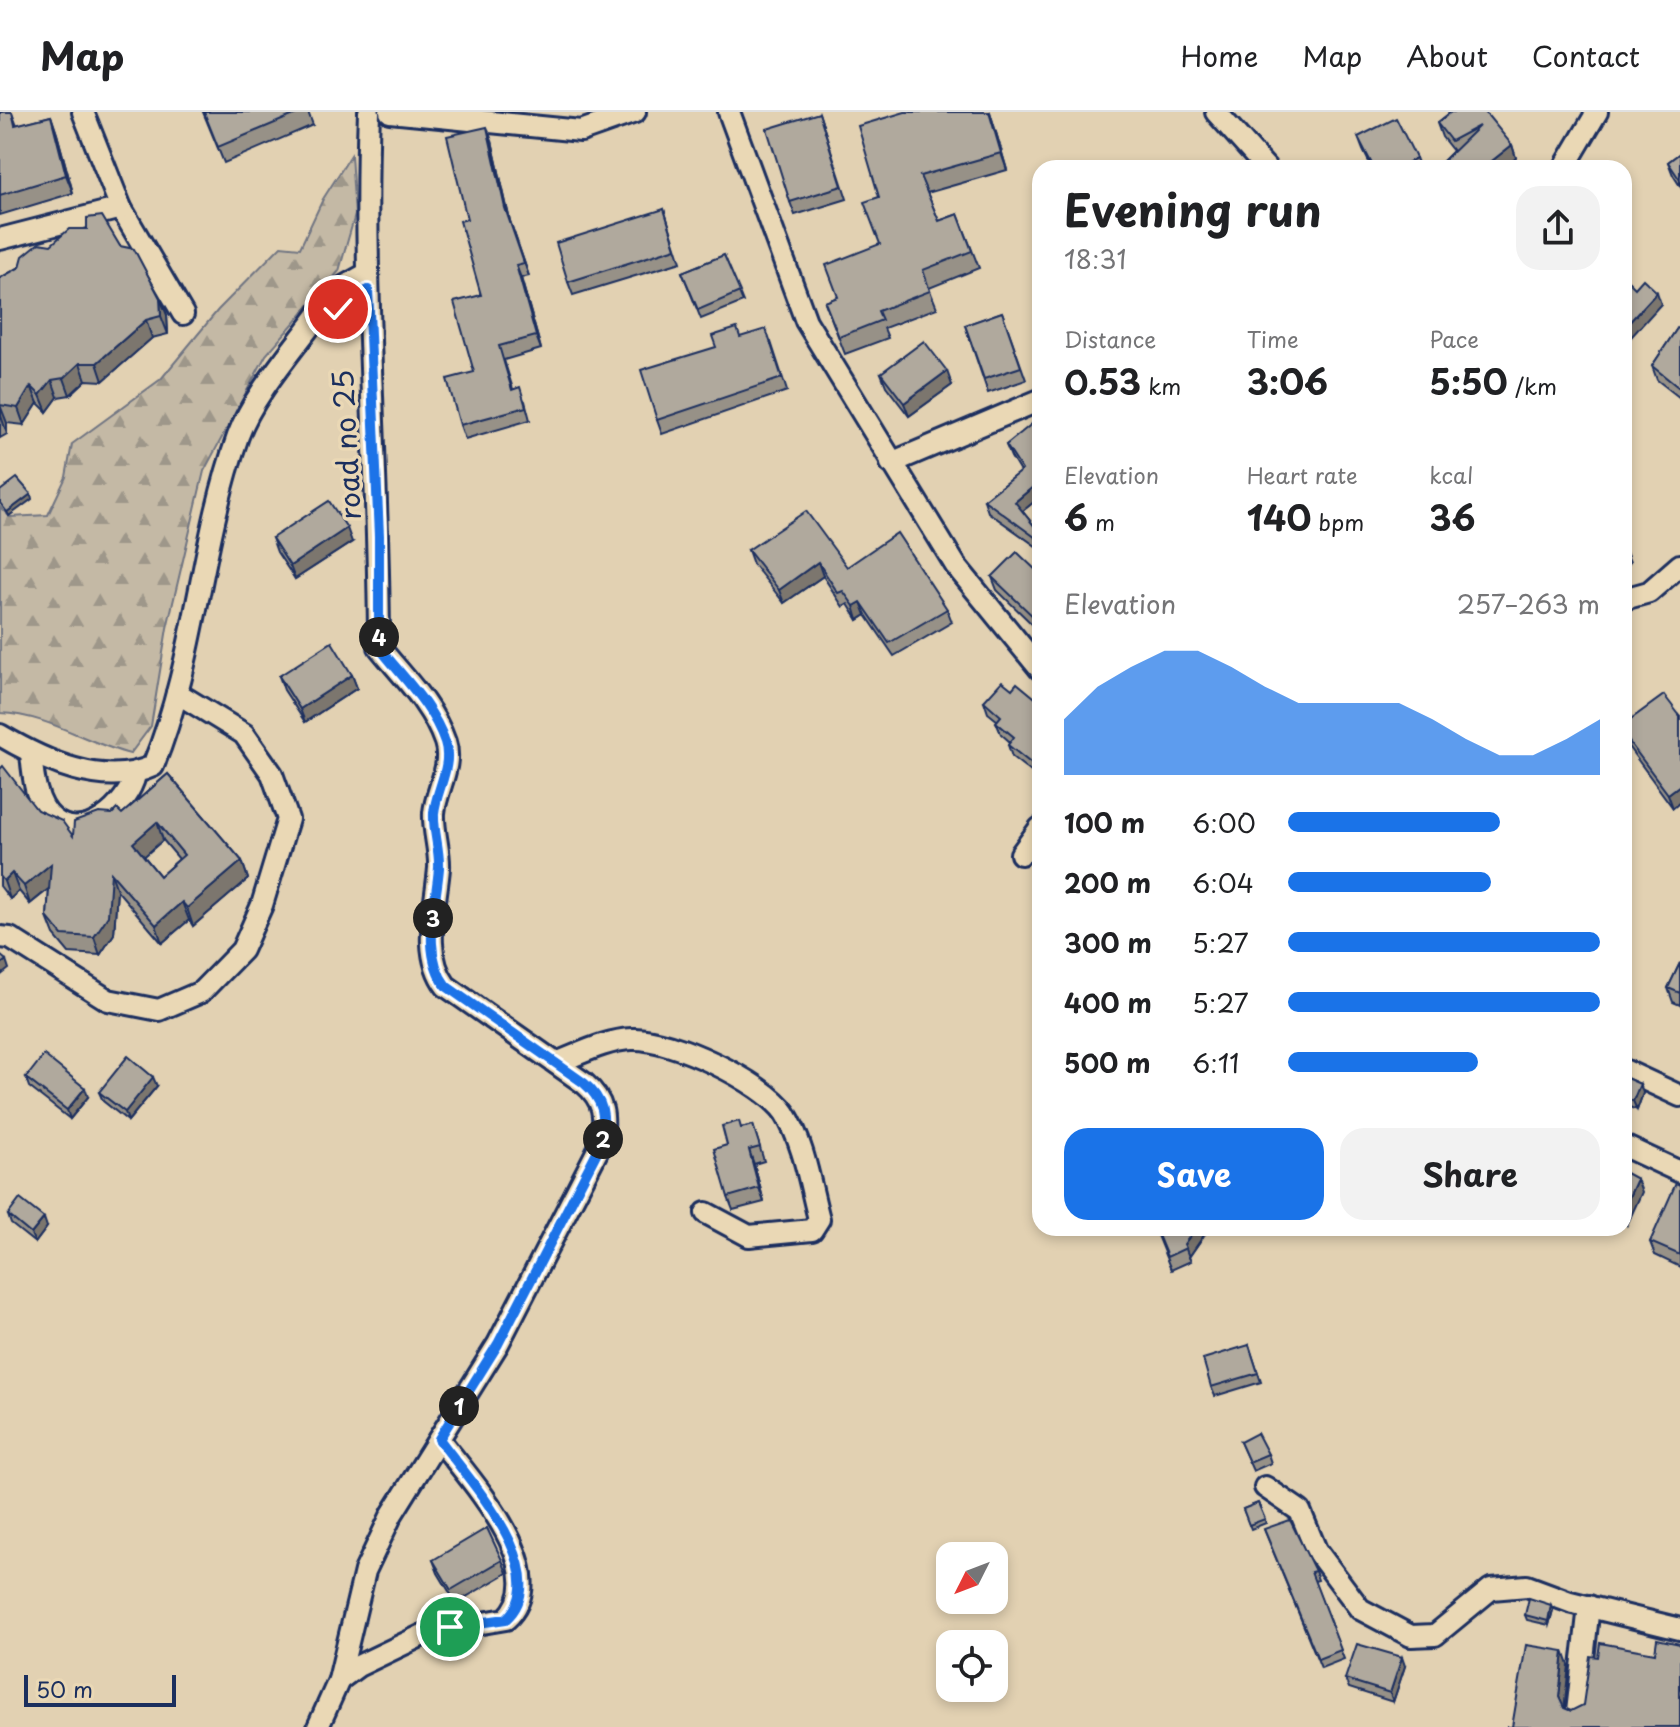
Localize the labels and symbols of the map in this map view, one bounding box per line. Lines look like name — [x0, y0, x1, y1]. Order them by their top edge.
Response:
pin — [304, 275, 372, 343]
street label: road no 25 — [320, 369, 371, 521]
pin: 4 — [359, 617, 399, 657]
pin: 3 — [413, 898, 453, 938]
pin: 2 — [583, 1119, 623, 1159]
pin: 1 — [439, 1386, 479, 1426]
north arrow — [936, 1542, 1008, 1614]
pin — [416, 1593, 484, 1661]
scale bar — [24, 1671, 176, 1707]

